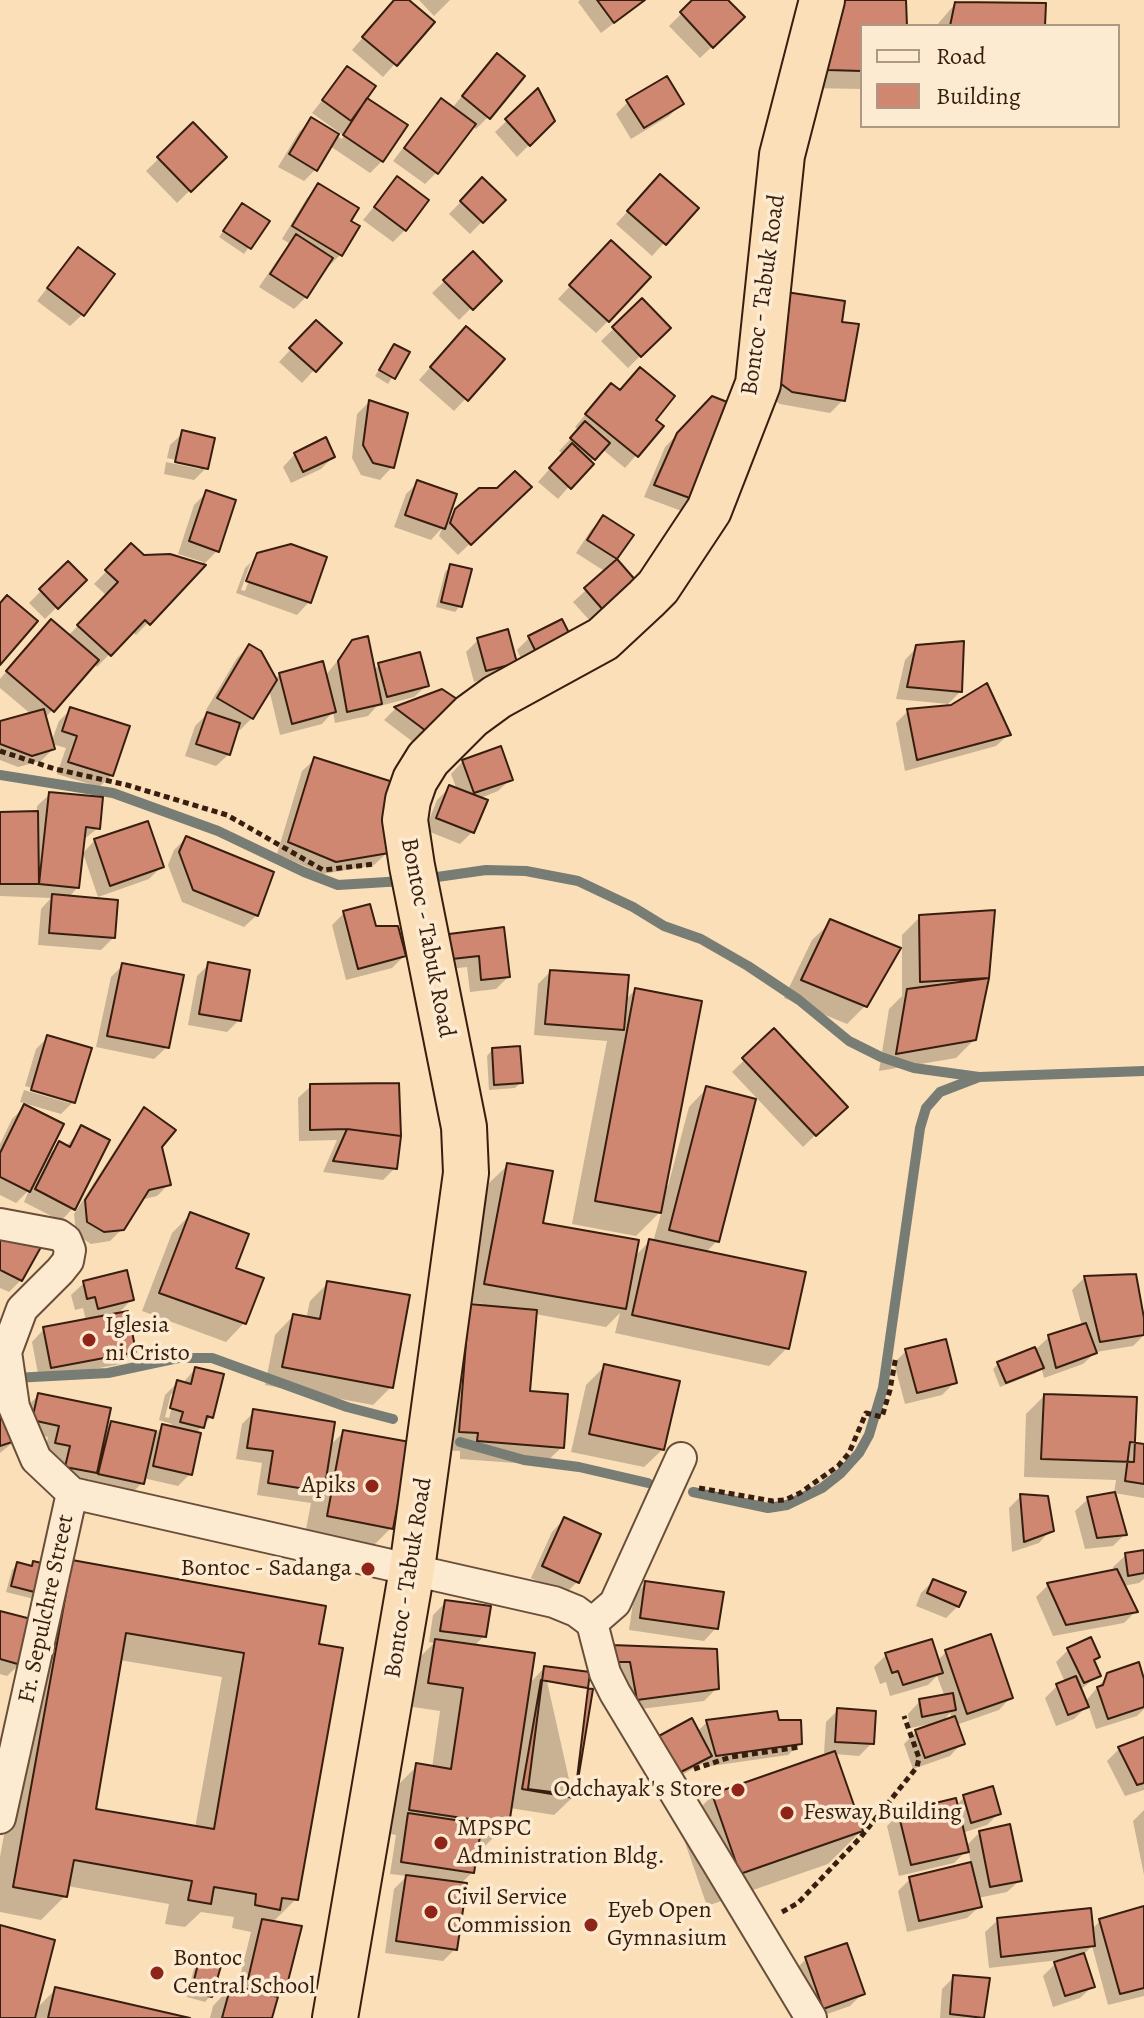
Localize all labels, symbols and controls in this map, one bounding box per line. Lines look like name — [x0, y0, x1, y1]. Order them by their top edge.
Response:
legend — [860, 24, 1120, 128]
text: Road — [936, 40, 986, 72]
text: Building — [936, 80, 1021, 112]
street label: Bontoc - Tabuk Road — [736, 193, 792, 397]
street label: Bontoc - Tabuk Road — [394, 836, 460, 1040]
place label: Iglesia ni Cristo — [105, 1312, 190, 1368]
marker: Iglesia ni Cristo — [80, 1331, 98, 1349]
place label: Apiks — [301, 1472, 356, 1500]
street label: Bontoc - Tabuk Road — [379, 1476, 439, 1680]
marker: Apiks — [363, 1477, 381, 1495]
street label: Fr. Sepulchre Street — [13, 1512, 81, 1706]
place label: Bontoc - Sadanga — [181, 1555, 352, 1583]
marker: Bontoc - Sadanga — [359, 1560, 377, 1578]
place label: Odchayak's Store — [553, 1776, 722, 1804]
marker: Odchayak's Store — [729, 1781, 747, 1799]
place label: Fesway Building — [803, 1799, 962, 1827]
marker: Fesway Building — [778, 1804, 796, 1822]
place label: MPSPC Administration Bldg. — [457, 1815, 665, 1871]
marker: MPSPC Administration Bldg. — [432, 1834, 450, 1852]
place label: Civil Service Commission — [447, 1884, 571, 1940]
place label: Eyeb Open Gymnasium — [607, 1897, 727, 1953]
marker: Civil Service Commission — [422, 1903, 440, 1921]
marker: Eyeb Open Gymnasium — [582, 1916, 600, 1934]
place label: Bontoc Central School — [173, 1945, 315, 2001]
marker: Bontoc Central School — [148, 1964, 166, 1982]

